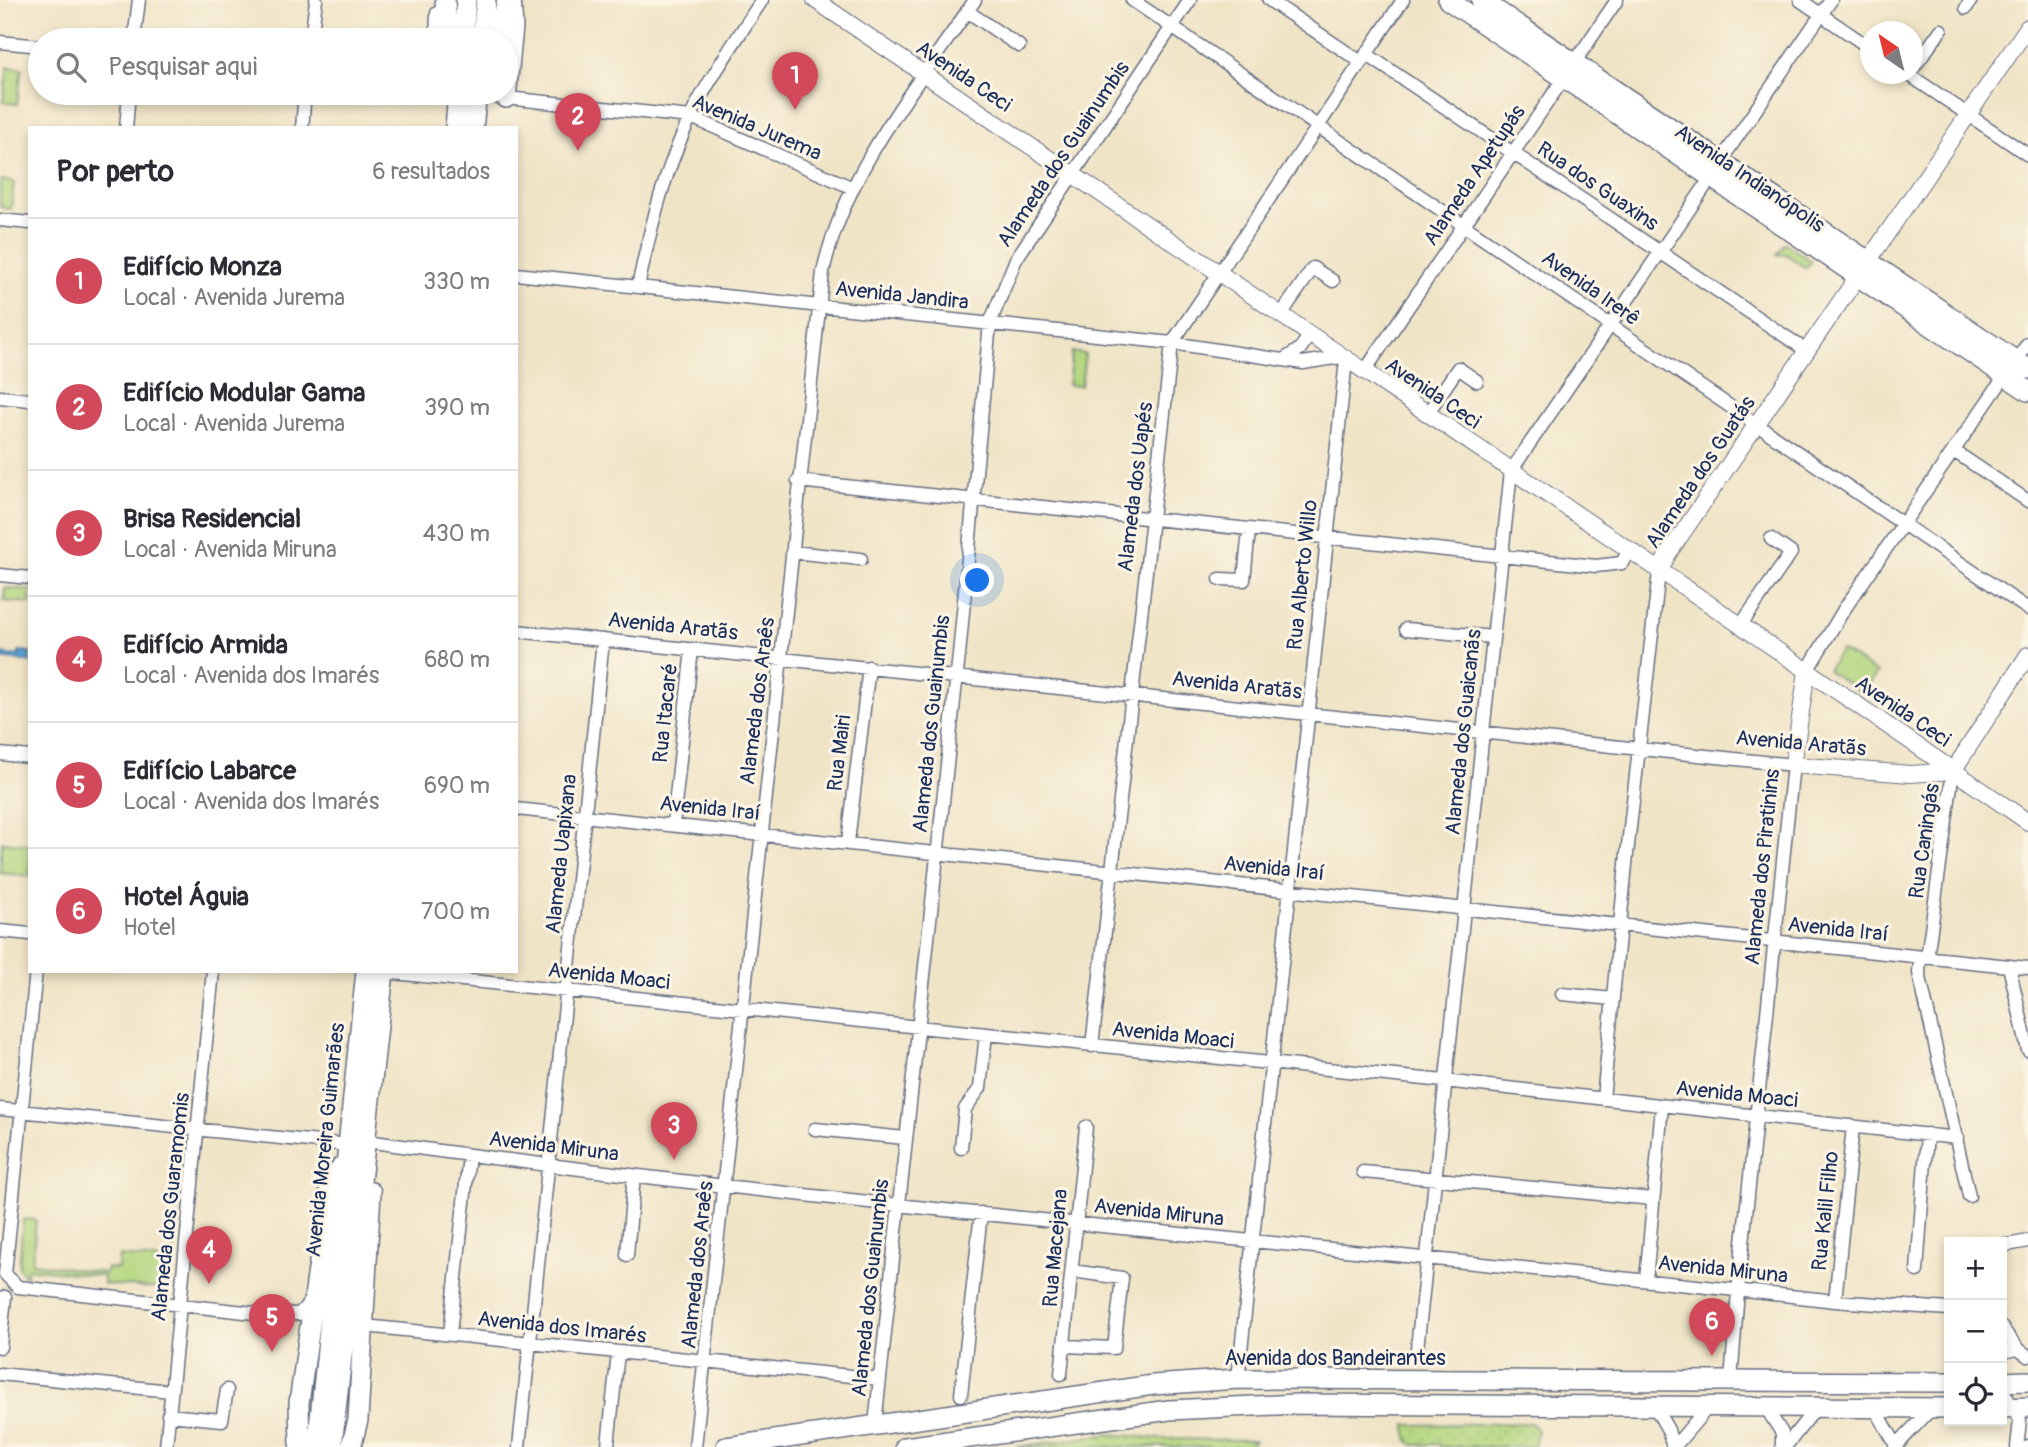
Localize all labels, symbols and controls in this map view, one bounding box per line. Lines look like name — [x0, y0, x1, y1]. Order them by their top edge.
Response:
north arrow — [1860, 21, 1923, 84]
search box — [28, 28, 518, 105]
street label: Avenida Ceci — [911, 35, 1017, 118]
icon: search — [52, 48, 90, 86]
text: Pesquisar aqui — [108, 51, 257, 83]
pin: 1 — [772, 52, 818, 110]
street label: Alameda dos Guainumbis — [991, 56, 1136, 253]
street label: Avenida Jurema — [688, 88, 826, 167]
pin: 2 — [555, 93, 601, 151]
street label: Alameda Apetupás — [1417, 99, 1532, 251]
street label: Avenida Indianópolis — [1669, 118, 1831, 239]
street label: Rua dos Guaxins — [1532, 136, 1664, 237]
text: Por perto — [56, 153, 174, 190]
text: 6 resultados — [372, 157, 490, 186]
street label: Avenida Irerê — [1536, 245, 1645, 332]
text: Edifício Monza — [123, 251, 282, 283]
text: 1 — [75, 267, 84, 296]
text: 330 m — [423, 267, 490, 296]
street label: Avenida Jandira — [834, 275, 970, 316]
text: Local · Avenida Jurema — [123, 283, 345, 312]
street label: Avenida Ceci — [1380, 352, 1486, 435]
text: Edifício Modular Gama — [123, 377, 365, 409]
street label: Alameda dos Guatás — [1639, 390, 1762, 554]
text: 2 — [73, 393, 85, 422]
text: 390 m — [424, 393, 490, 422]
street label: Alameda dos Uapés — [1112, 400, 1159, 574]
text: Local · Avenida Jurema — [123, 409, 345, 438]
street label: Rua Alberto Willo — [1281, 499, 1324, 652]
text: Brisa Residencial — [123, 503, 301, 535]
text: 3 — [73, 519, 85, 548]
text: 430 m — [423, 519, 490, 548]
text: Local · Avenida Miruna — [123, 535, 337, 564]
your location — [960, 563, 994, 597]
street label: Avenida Aratãs — [606, 606, 740, 647]
street label: Alameda dos Guainumbis — [907, 613, 956, 834]
street label: Alameda dos Araês — [734, 615, 781, 786]
street label: Alameda dos Guaicanãs — [1439, 627, 1488, 836]
text: Edifício Armida — [123, 629, 288, 661]
text: 4 — [72, 645, 86, 674]
text: 680 m — [424, 645, 490, 674]
text: Local · Avenida dos Imarés — [123, 661, 379, 690]
street label: Rua Itacaré — [647, 662, 684, 764]
street label: Avenida Aratãs — [1170, 665, 1304, 706]
street label: Avenida Ceci — [1850, 670, 1956, 753]
street label: Rua Mairi — [821, 713, 858, 793]
street label: Avenida Aratãs — [1735, 724, 1868, 763]
text: Edifício Labarce — [123, 755, 296, 787]
street label: Alameda dos Piratinins — [1739, 767, 1786, 967]
text: 5 — [73, 771, 85, 800]
text: 690 m — [424, 771, 490, 800]
street label: Alameda Uapixana — [540, 773, 583, 935]
street label: Rua Caningás — [1903, 781, 1946, 900]
text: Local · Avenida dos Imarés — [123, 787, 379, 816]
street label: Avenida Iraí — [658, 790, 762, 827]
street label: Avenida Iraí — [1222, 850, 1326, 887]
text: Hotel Águia — [123, 881, 249, 913]
text: 6 — [72, 897, 86, 926]
text: 700 m — [421, 897, 490, 926]
street label: Avenida Iraí — [1786, 911, 1890, 948]
text: Hotel — [123, 913, 176, 942]
street label: Avenida Moaci — [547, 957, 672, 996]
street label: Avenida Moaci — [1111, 1016, 1236, 1055]
street label: Avenida Moreira Guimarães — [300, 1021, 351, 1259]
street label: Avenida Moaci — [1675, 1075, 1800, 1114]
street label: Alameda dos Guaramomis — [145, 1091, 196, 1323]
pin: 3 — [651, 1102, 697, 1160]
street label: Avenida Miruna — [487, 1125, 620, 1168]
street label: Rua Kalil Filho — [1806, 1150, 1845, 1272]
street label: Alameda dos Guainumbis — [846, 1177, 895, 1398]
street label: Alameda dos Araês — [675, 1179, 720, 1350]
street label: Rua Macejana — [1037, 1188, 1074, 1308]
street label: Avenida Miruna — [1093, 1192, 1225, 1233]
pin: 4 — [186, 1226, 232, 1284]
map controls — [1944, 1237, 2007, 1426]
button: + — [1944, 1237, 2007, 1300]
street label: Avenida Miruna — [1657, 1249, 1789, 1290]
pin: 5 — [249, 1294, 295, 1352]
pin: 6 — [1689, 1298, 1735, 1356]
button: − — [1944, 1300, 2007, 1363]
street label: Avenida dos Imarés — [476, 1305, 648, 1350]
street label: Avenida dos Bandeirantes — [1224, 1345, 1446, 1372]
button: locate — [1944, 1363, 2007, 1426]

